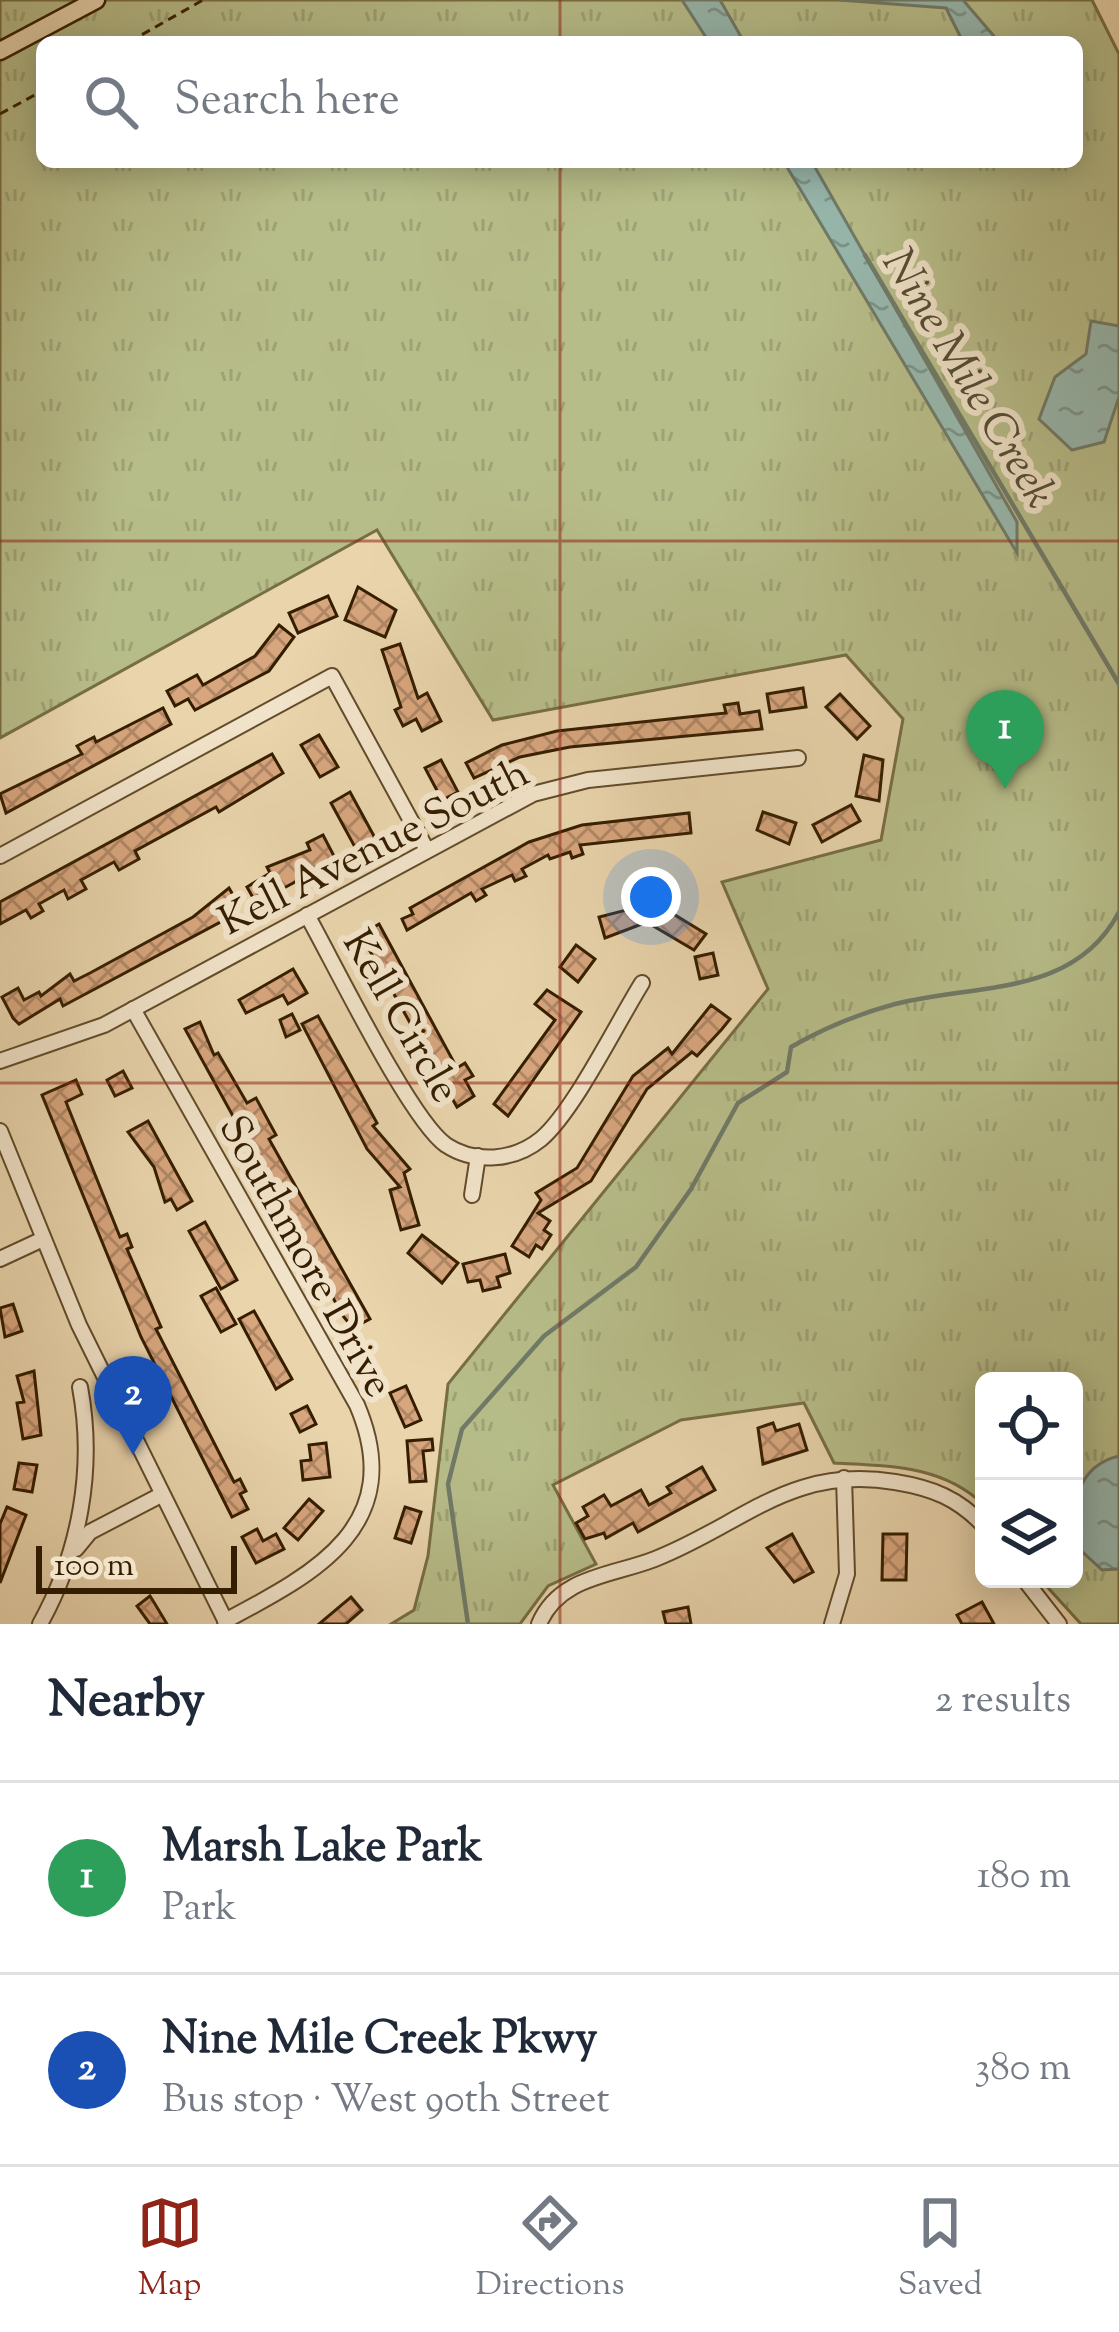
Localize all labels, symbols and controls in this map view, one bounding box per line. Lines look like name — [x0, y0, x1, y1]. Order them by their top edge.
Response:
search box — [36, 36, 1083, 168]
icon: search — [78, 69, 144, 135]
text: Search here — [174, 70, 400, 135]
water label: Nine Mile Creek — [863, 238, 1069, 522]
pin: 1 — [966, 690, 1044, 789]
street label: Kell Avenue South — [210, 745, 541, 954]
your location — [621, 867, 681, 927]
street label: Kell Circle — [325, 920, 472, 1115]
street label: Southmore Drive — [201, 1106, 406, 1409]
pin: 2 — [94, 1356, 172, 1455]
map controls — [975, 1372, 1083, 1588]
button: locate — [975, 1372, 1083, 1480]
button: layers — [975, 1480, 1083, 1588]
scale bar — [36, 1540, 237, 1593]
text: 100 m — [54, 1543, 134, 1591]
text: Nearby — [48, 1666, 205, 1739]
text: 2 results — [935, 1674, 1071, 1730]
text: Marsh Lake Park — [162, 1817, 482, 1882]
text: 1 — [80, 1850, 94, 1906]
text: 180 m — [977, 1850, 1071, 1906]
text: Park — [162, 1882, 237, 1938]
text: Nine Mile Creek Pkwy — [162, 2009, 597, 2074]
text: 2 — [78, 2042, 96, 2098]
text: 380 m — [975, 2042, 1071, 2098]
text: Bus stop · West 90th Street — [162, 2074, 610, 2130]
tab: Map — [137, 2190, 203, 2310]
tab: Directions — [476, 2190, 625, 2310]
tab: Saved — [898, 2190, 982, 2310]

